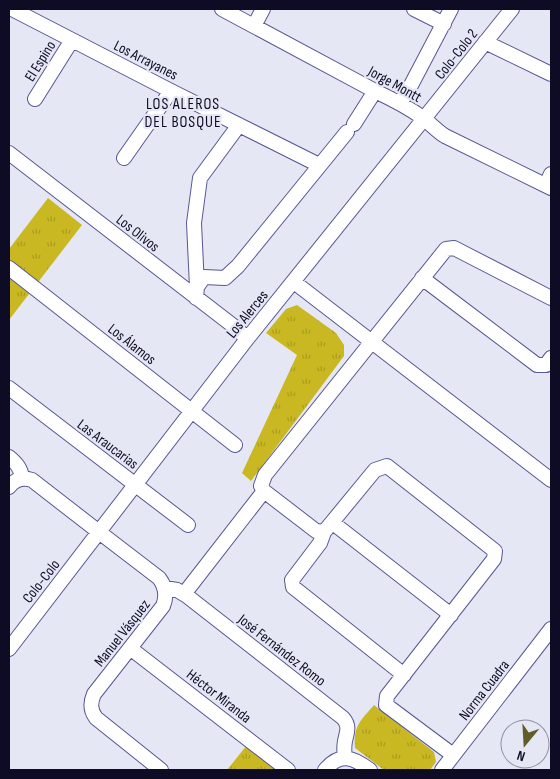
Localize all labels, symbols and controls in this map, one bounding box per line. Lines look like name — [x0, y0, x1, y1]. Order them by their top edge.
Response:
street label: Colo-Colo 2 — [431, 25, 482, 83]
street label: Los Arrayanes — [111, 36, 181, 85]
street label: El Espino — [21, 37, 60, 85]
street label: Jorge Montt — [364, 62, 425, 107]
district label: LOS ALEROS DEL BOSQUE — [144, 95, 222, 132]
street label: Los Olivos — [112, 211, 163, 256]
street label: Los Alerces — [222, 286, 272, 342]
street label: Los Álamos — [104, 320, 160, 369]
street label: Las Araucarias — [73, 415, 142, 474]
street label: Colo-Colo — [18, 556, 64, 607]
street label: Manuel Vásquez — [90, 595, 155, 671]
street label: José Fernández Romo — [233, 610, 329, 691]
street label: Norma Cuadra — [455, 656, 514, 724]
street label: Héctor Miranda — [183, 665, 255, 728]
north arrow — [500, 719, 550, 769]
text: N — [515, 747, 527, 765]

